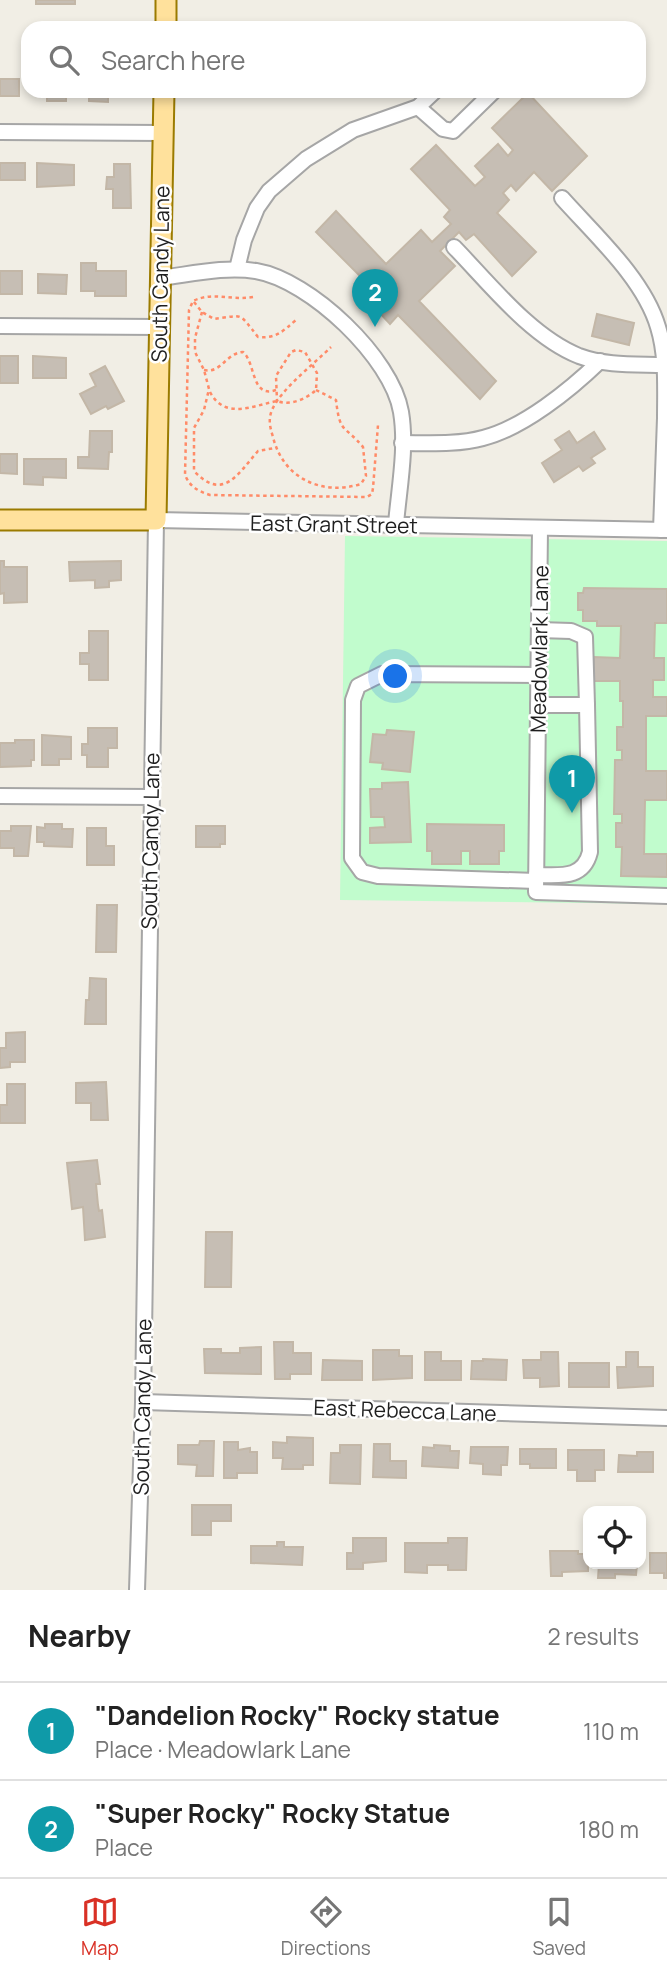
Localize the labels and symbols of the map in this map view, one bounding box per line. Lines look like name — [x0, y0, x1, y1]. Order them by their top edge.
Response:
street label: South Candy Lane — [144, 185, 176, 363]
pin: 2 — [352, 269, 398, 327]
street label: East Grant Street — [250, 509, 418, 539]
street label: Meadowlark Lane — [524, 565, 554, 733]
your location — [378, 659, 412, 693]
street label: South Candy Lane — [134, 752, 166, 930]
pin: 1 — [549, 755, 595, 813]
street label: South Candy Lane — [126, 1318, 158, 1496]
street label: East Rebecca Lane — [313, 1393, 497, 1427]

